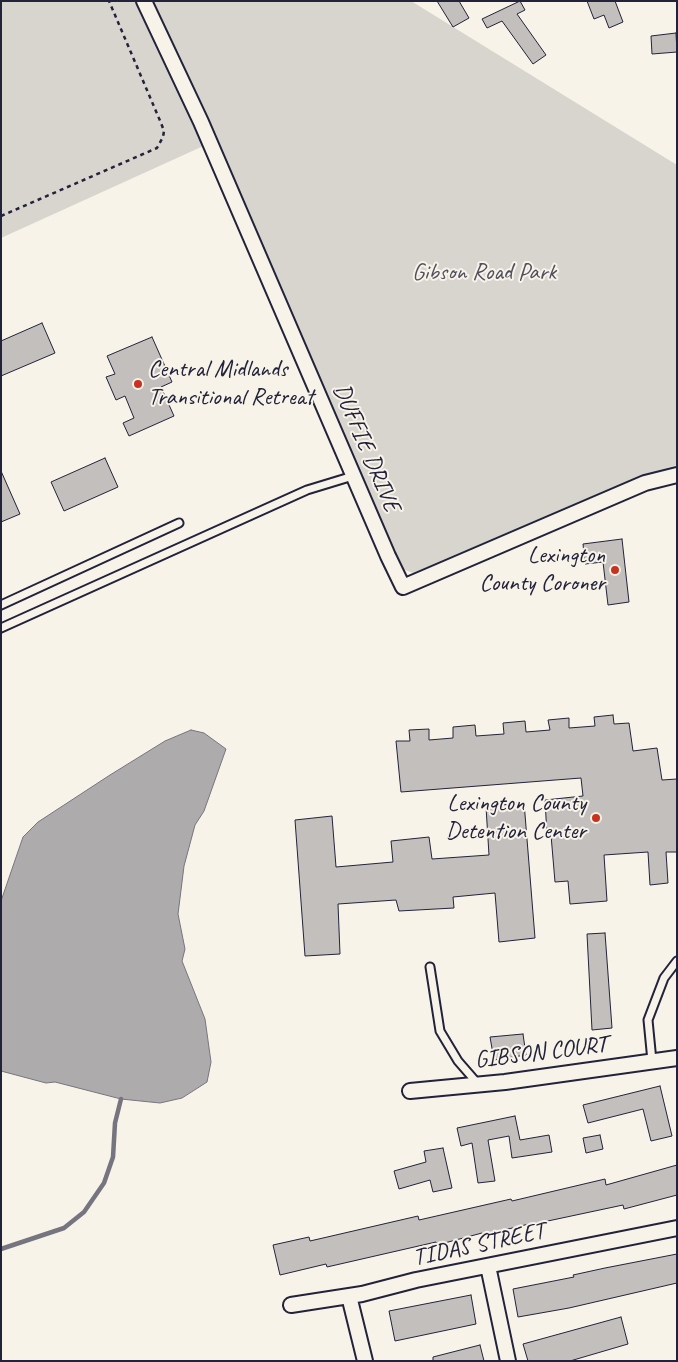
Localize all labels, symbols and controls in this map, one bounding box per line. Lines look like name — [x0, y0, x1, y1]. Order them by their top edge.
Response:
park label: Gibson Road Park — [412, 259, 556, 287]
place label: Central Midlands Transitional Retreat — [148, 356, 313, 412]
marker: Central Midlands Transitional Retreat — [132, 378, 144, 390]
street label: DUFFIE DRIVE — [326, 380, 406, 516]
place label: Lexington County Coroner — [479, 542, 605, 598]
marker: Lexington County Coroner — [609, 564, 621, 576]
place label: Lexington County Detention Center — [446, 790, 586, 846]
marker: Lexington County Detention Center — [590, 812, 602, 824]
street label: GIBSON COURT — [473, 1031, 609, 1075]
street label: TIDAS STREET — [410, 1217, 548, 1273]

